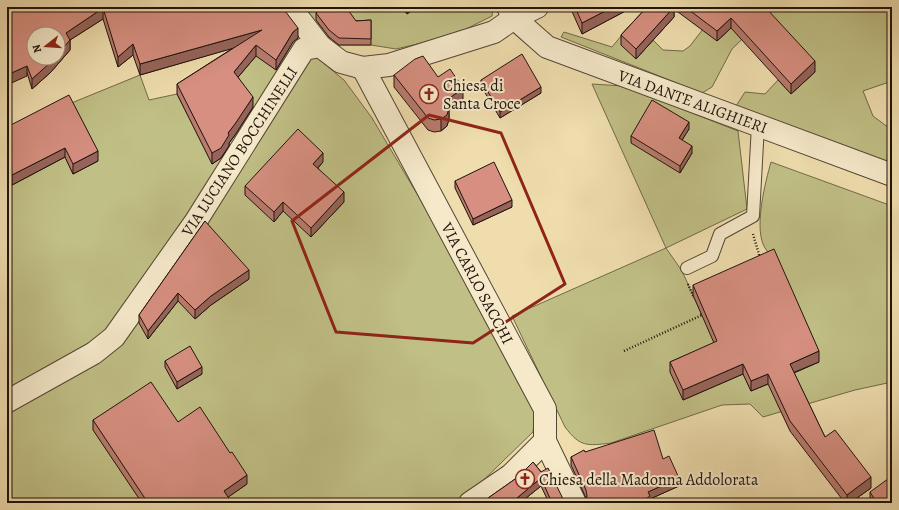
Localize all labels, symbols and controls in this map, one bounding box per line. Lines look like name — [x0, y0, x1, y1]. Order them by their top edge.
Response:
north arrow — [26, 26, 66, 66]
text: N — [29, 43, 45, 55]
street label: VIA LUCIANO BOCCHINELLI — [176, 62, 303, 242]
street label: VIA DANTE ALIGHIERI — [614, 64, 770, 139]
place label: Chiesa di Santa Croce — [443, 75, 521, 115]
church icon: Chiesa di Santa Croce — [418, 83, 440, 105]
street label: VIA CARLO SACCHI — [435, 218, 518, 348]
church icon: Chiesa della Madonna Addolorata — [514, 468, 536, 490]
place label: Chiesa della Madonna Addolorata — [539, 469, 759, 491]

